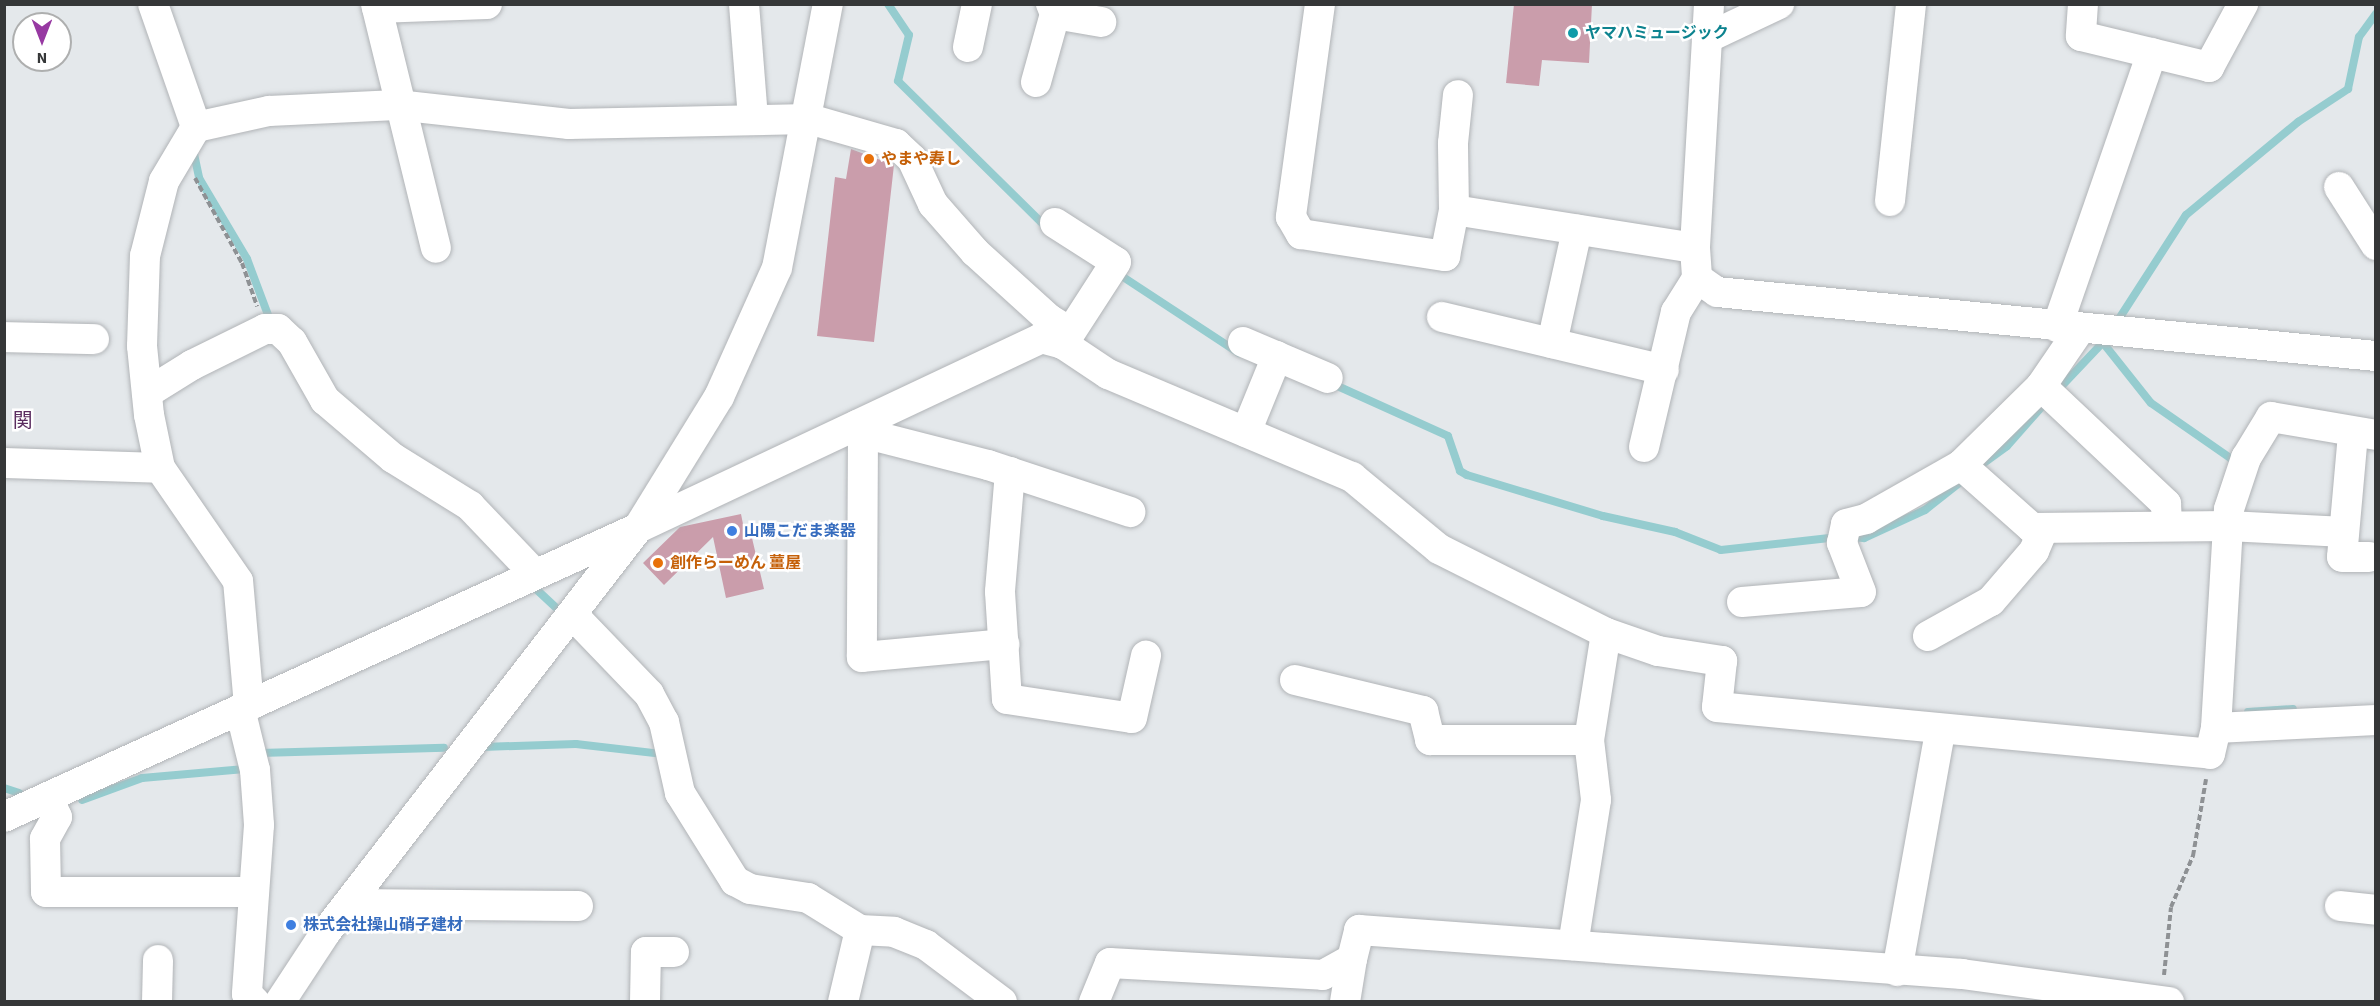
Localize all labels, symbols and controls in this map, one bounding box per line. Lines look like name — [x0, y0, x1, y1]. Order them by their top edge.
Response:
north arrow — [12, 12, 72, 72]
place label: ヤマハミュージック — [1585, 23, 1729, 43]
marker: ヤマハミュージック — [1566, 26, 1580, 40]
text: N — [37, 47, 47, 69]
place label: やまや寿し — [881, 149, 961, 169]
marker: やまや寿し — [862, 152, 876, 166]
district label: 関 — [13, 409, 33, 433]
place label: 山陽こだま楽器 — [744, 521, 856, 541]
marker: 山陽こだま楽器 — [725, 524, 739, 538]
place label: 創作らーめん 薑屋 — [670, 553, 801, 573]
marker: 創作らーめん 薑屋 — [651, 556, 665, 570]
place label: 株式会社操山硝子建材 — [303, 915, 463, 935]
marker: 株式会社操山硝子建材 — [284, 918, 298, 932]

